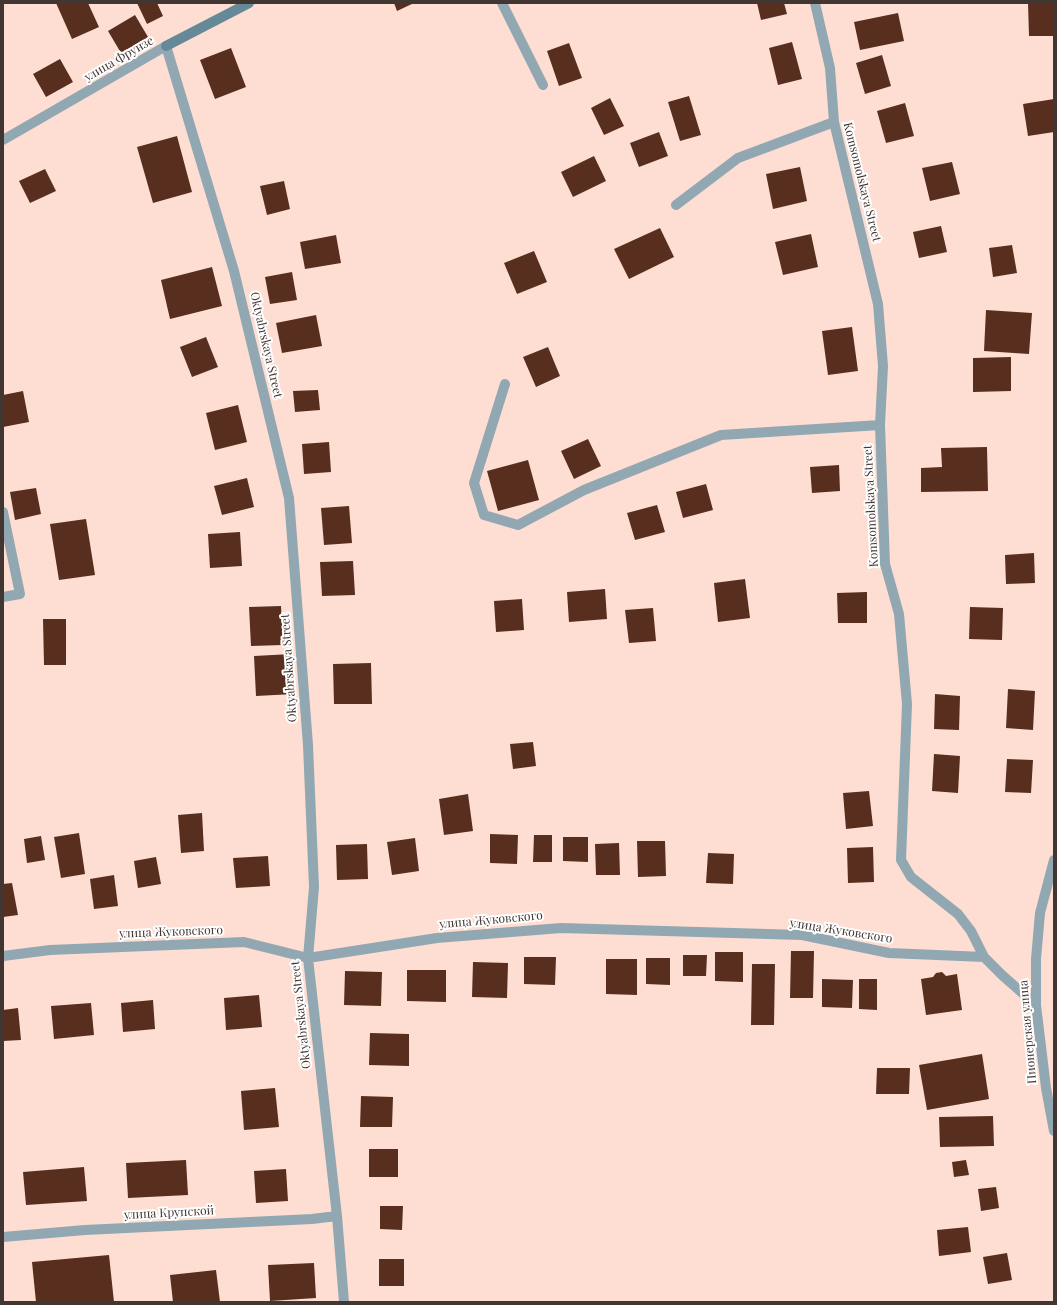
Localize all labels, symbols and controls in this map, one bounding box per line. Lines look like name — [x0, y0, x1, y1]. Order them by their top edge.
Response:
street label: улица Фрунзе — [82, 33, 156, 85]
street label: Komsomolskaya Street — [840, 121, 884, 243]
street label: Oktyabrskaya Street — [247, 290, 285, 400]
street label: Komsomolskaya Street — [861, 444, 881, 568]
street label: Oktyabrskaya Street — [278, 613, 300, 723]
street label: улица Жуковского — [439, 908, 543, 932]
street label: улица Жуковского — [789, 916, 893, 946]
street label: улица Жуковского — [119, 923, 223, 941]
street label: Oktyabrskaya Street — [288, 960, 314, 1070]
street label: Пионерская улица — [1016, 980, 1040, 1084]
street label: улица Крупской — [124, 1203, 214, 1223]

